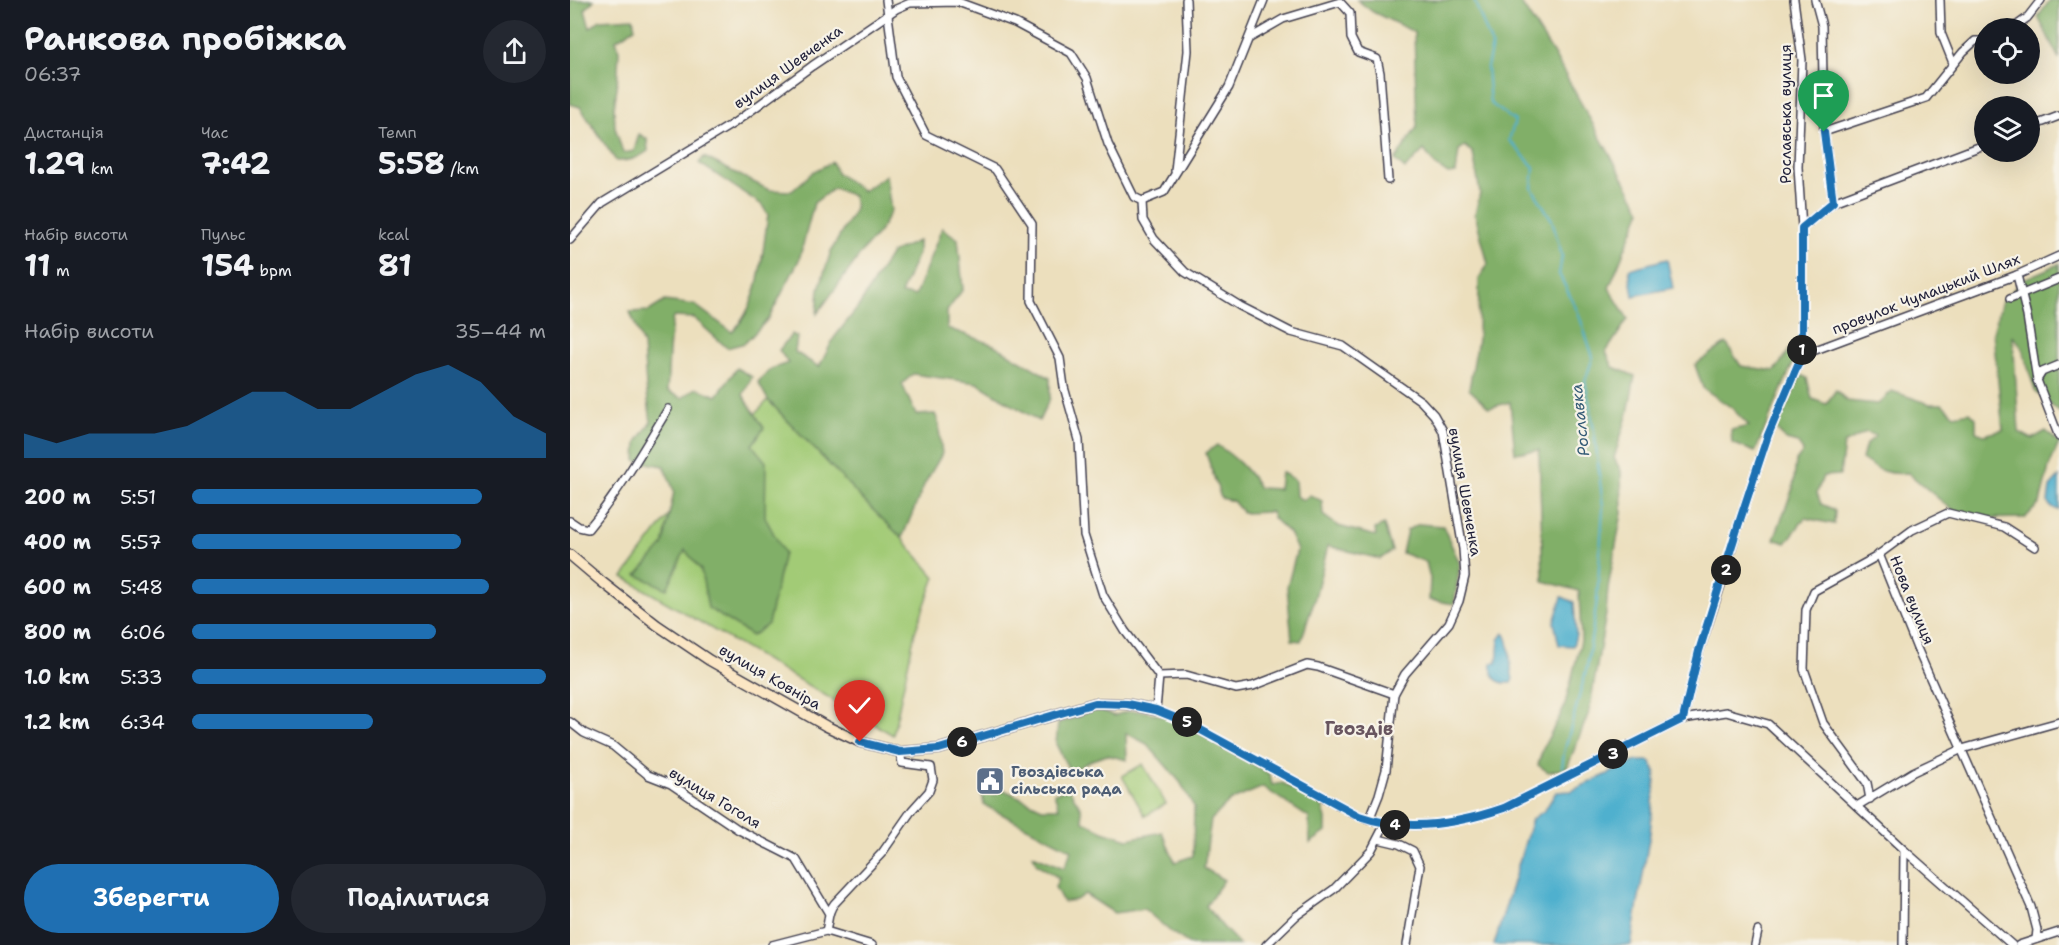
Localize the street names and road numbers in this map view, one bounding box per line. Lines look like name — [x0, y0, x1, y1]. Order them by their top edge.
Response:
street label: вулиця Шевченка — [729, 20, 847, 113]
street label: Рославська вулиця — [1776, 44, 1796, 184]
street label: провулок Чумацький Шлях — [1829, 249, 2023, 339]
street label: вулиця Шевченка — [1444, 426, 1486, 558]
street label: Нова вулиця — [1885, 552, 1939, 648]
street label: вулиця Ковніра — [716, 640, 825, 715]
street label: вулиця Гоголя — [665, 763, 765, 833]

